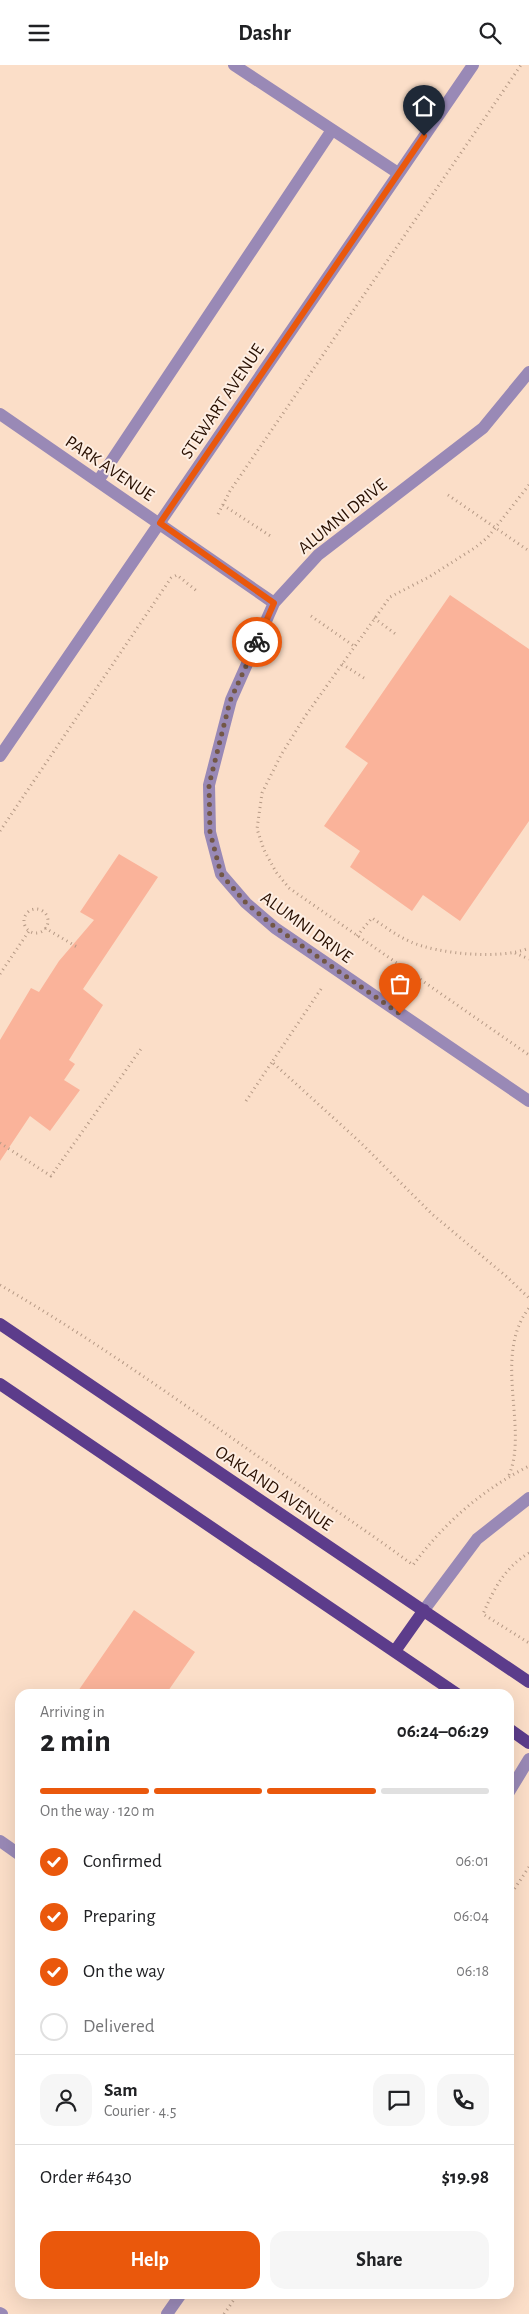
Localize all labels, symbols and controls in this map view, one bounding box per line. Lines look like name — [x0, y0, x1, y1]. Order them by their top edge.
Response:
icon: menu — [25, 19, 53, 47]
icon: search — [476, 19, 504, 47]
text: Dashr — [238, 22, 291, 44]
pin — [403, 85, 445, 136]
icon: home — [410, 92, 438, 120]
street label: STEWART AVENUE — [178, 341, 268, 462]
street label: PARK AVENUE — [62, 433, 157, 505]
street label: ALUMNI DRIVE — [295, 475, 391, 558]
courier — [232, 617, 282, 667]
icon: bike — [243, 628, 271, 656]
street label: ALUMNI DRIVE — [257, 889, 356, 967]
pin — [379, 963, 421, 1014]
icon: bag — [386, 970, 414, 998]
street label: OAKLAND AVENUE — [211, 1443, 336, 1535]
text: Arriving in — [40, 1704, 105, 1720]
text: 06:24–06:29 — [397, 1722, 489, 1741]
text: 2 min — [40, 1725, 111, 1757]
text: On the way · 120 m — [40, 1803, 155, 1819]
icon: check — [40, 1848, 68, 1876]
text: Confirmed — [83, 1852, 162, 1871]
text: 06:01 — [455, 1853, 489, 1869]
icon: check — [40, 1903, 68, 1931]
text: Preparing — [83, 1907, 156, 1926]
text: 06:04 — [453, 1908, 489, 1924]
icon: check — [40, 1958, 68, 1986]
text: On the way — [83, 1962, 165, 1981]
text: 06:18 — [456, 1963, 489, 1979]
text: Delivered — [83, 2017, 155, 2036]
button: person — [40, 2074, 92, 2126]
button: chat — [373, 2074, 425, 2126]
button: phone — [437, 2074, 489, 2126]
text: Sam — [104, 2081, 138, 2100]
text: Courier · 4.5 — [104, 2103, 176, 2119]
text: Order #6430 — [40, 2168, 132, 2187]
text: $19.98 — [442, 2168, 489, 2187]
button: Help — [40, 2231, 260, 2289]
button: Share — [270, 2231, 489, 2289]

